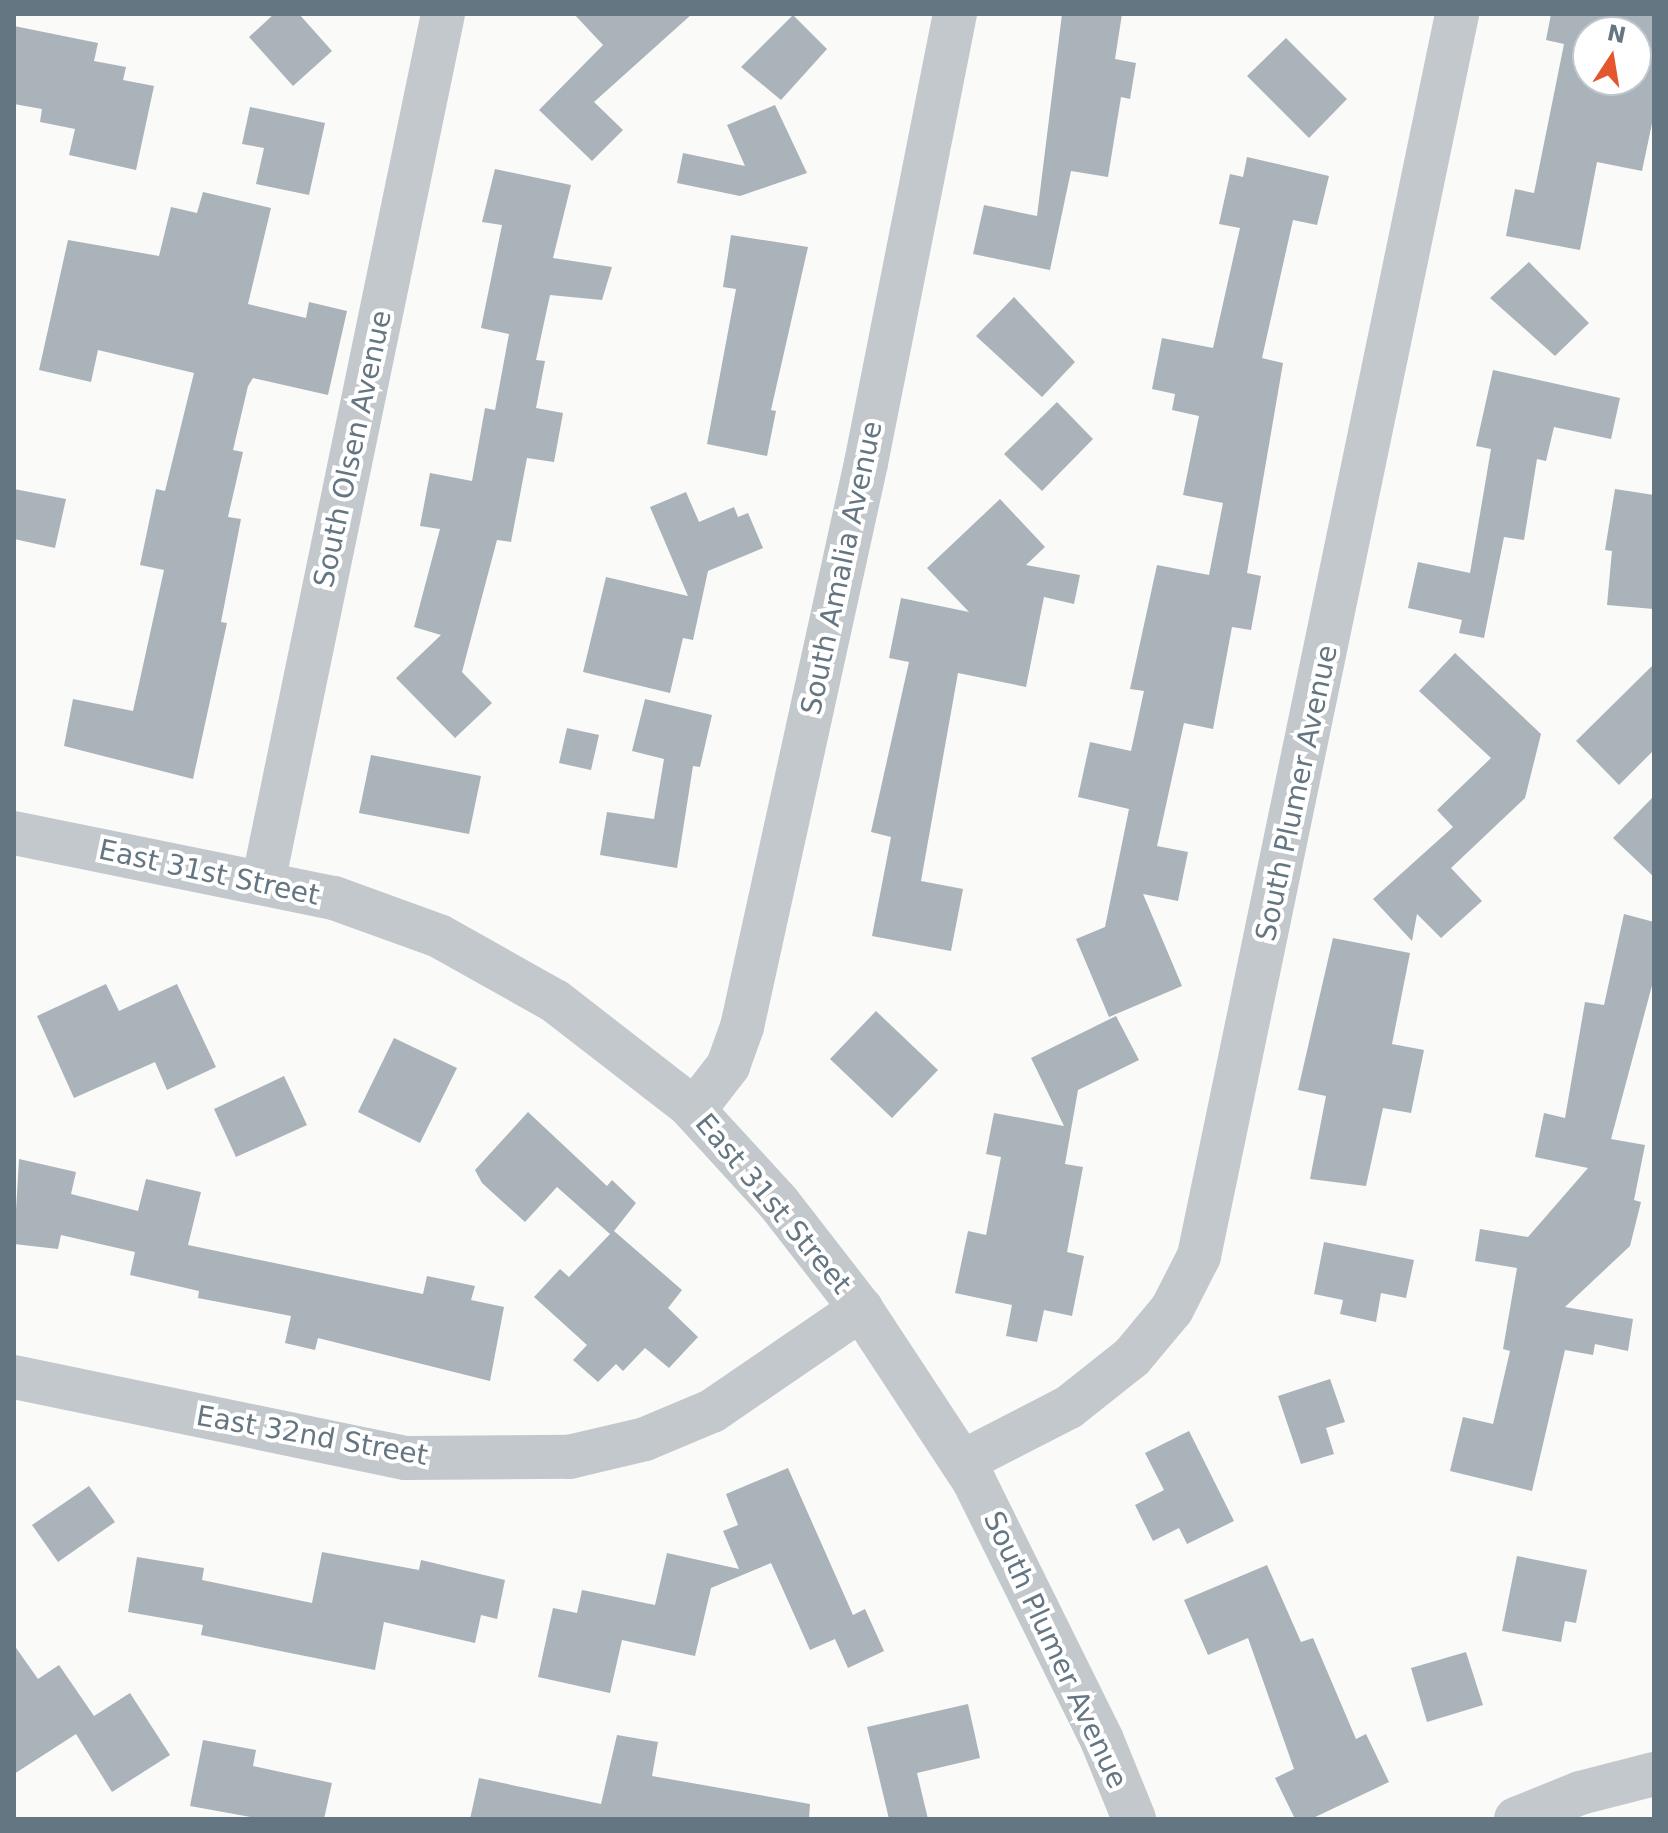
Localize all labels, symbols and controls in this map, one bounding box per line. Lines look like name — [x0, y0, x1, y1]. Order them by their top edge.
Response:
north arrow — [1572, 16, 1652, 96]
text: N — [1605, 20, 1628, 48]
street label: South Olsen Avenue — [307, 307, 399, 591]
street label: South Amalia Avenue — [794, 418, 890, 718]
street label: South Plumer Avenue — [1249, 642, 1345, 944]
street label: East 31st Street — [96, 833, 322, 913]
street label: East 31st Street — [688, 1107, 858, 1301]
street label: East 32nd Street — [194, 1399, 430, 1473]
street label: South Plumer Avenue — [976, 1506, 1134, 1794]

